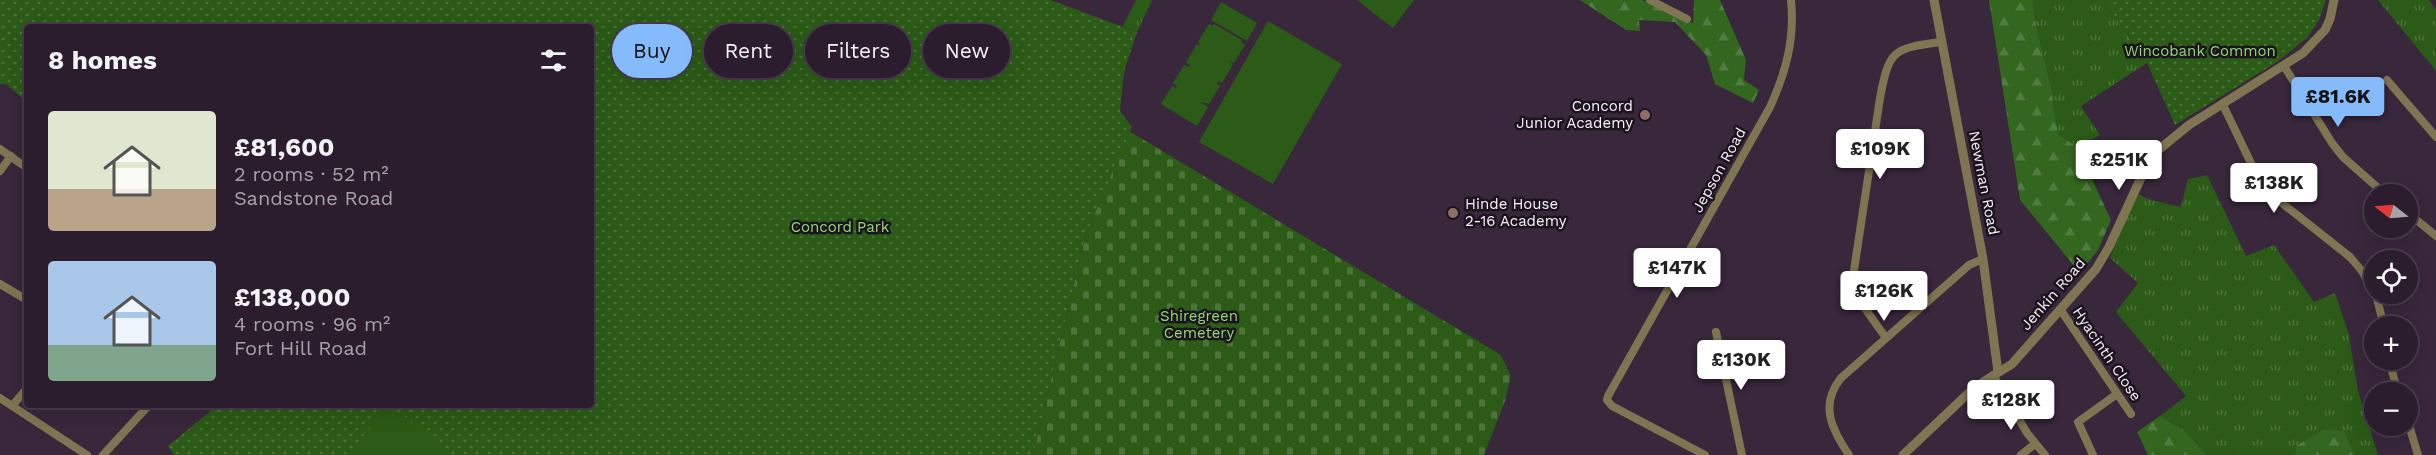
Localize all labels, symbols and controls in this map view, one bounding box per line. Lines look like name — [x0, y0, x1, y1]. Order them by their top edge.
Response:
chip: Buy — [612, 24, 692, 78]
chip: Rent — [704, 24, 793, 78]
chip: Filters — [805, 24, 911, 78]
chip: New — [923, 24, 1010, 78]
park label: Wincobank Common — [2124, 42, 2276, 60]
icon: filters — [537, 44, 570, 77]
text: 8 homes — [48, 45, 157, 75]
pin: £81.6K — [2289, 77, 2387, 128]
text: £81.6K — [2305, 84, 2371, 108]
place label: Concord Junior Academy — [1516, 97, 1633, 132]
marker: Concord Junior Academy — [1638, 108, 1652, 122]
street label: Jepson Road — [1688, 124, 1750, 216]
pin: £109K — [1838, 129, 1922, 180]
street label: Newman Road — [1965, 129, 2003, 237]
text: £81,600 — [234, 132, 335, 162]
icon: home — [96, 135, 168, 207]
text: £109K — [1850, 136, 1910, 160]
pin: £251K — [2077, 140, 2161, 191]
text: £251K — [2090, 147, 2148, 171]
text: 2 rooms · 52 m² — [234, 162, 389, 186]
pin: £138K — [2232, 163, 2316, 214]
text: £138K — [2244, 170, 2304, 194]
north arrow — [2364, 184, 2418, 238]
map controls — [2364, 184, 2418, 436]
text: Sandstone Road — [234, 186, 393, 210]
place label: Hinde House 2-16 Academy — [1465, 195, 1567, 230]
marker: Hinde House 2-16 Academy — [1446, 206, 1460, 220]
park label: Concord Park — [791, 218, 890, 236]
pin: £147K — [1635, 248, 1719, 299]
button: locate — [2364, 250, 2418, 304]
street label: Jenkin Road — [2017, 254, 2089, 334]
text: £147K — [1648, 255, 1706, 279]
pin: £126K — [1842, 271, 1926, 322]
text: £126K — [1854, 278, 1914, 302]
text: £138,000 — [234, 282, 351, 312]
icon: home — [96, 285, 168, 357]
street label: Hyacinth Close — [2069, 303, 2145, 405]
park label: Shiregreen Cemetery — [1160, 307, 1238, 342]
text: 4 rooms · 96 m² — [234, 312, 390, 336]
button: + — [2364, 316, 2418, 370]
text: Fort Hill Road — [234, 336, 367, 360]
pin: £130K — [1699, 340, 1783, 391]
text: £130K — [1711, 347, 1771, 371]
pin: £128K — [1969, 380, 2053, 431]
button: − — [2364, 382, 2418, 436]
text: £128K — [1981, 387, 2041, 411]

